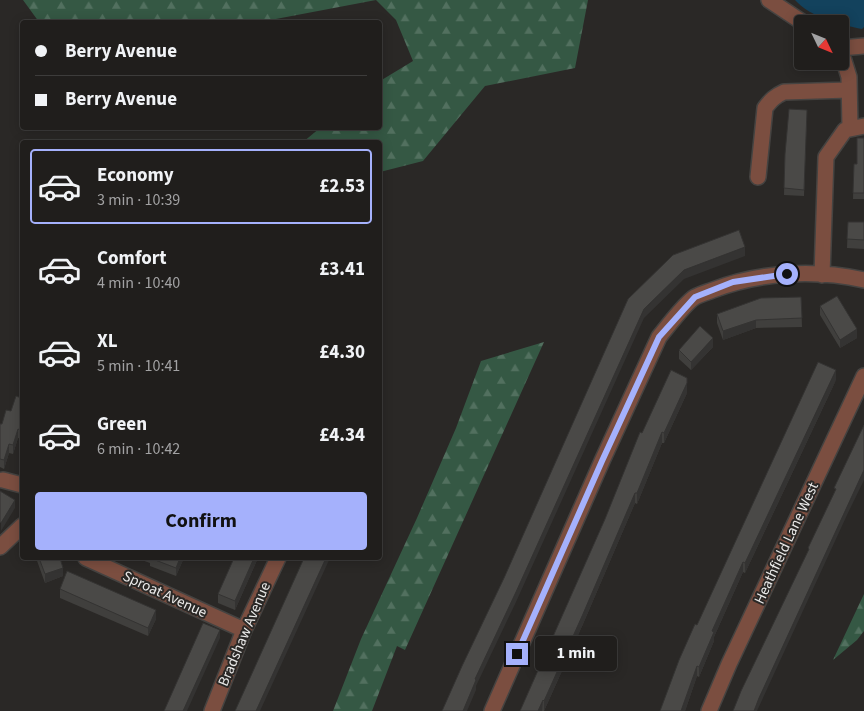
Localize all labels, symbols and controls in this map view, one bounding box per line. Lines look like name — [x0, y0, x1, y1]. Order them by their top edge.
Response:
north arrow — [794, 15, 849, 70]
map controls — [794, 15, 849, 70]
text: Berry Avenue — [65, 38, 177, 65]
text: Berry Avenue — [65, 86, 177, 113]
text: Economy — [97, 162, 174, 189]
icon: car — [37, 164, 82, 209]
text: £2.53 — [319, 173, 365, 200]
text: 3 min · 10:39 — [97, 189, 180, 211]
text: Comfort — [97, 245, 167, 272]
icon: car — [37, 247, 82, 292]
text: £3.41 — [319, 256, 365, 283]
route start — [776, 263, 798, 285]
text: 4 min · 10:40 — [97, 272, 180, 294]
text: XL — [97, 328, 118, 355]
icon: car — [37, 330, 82, 375]
text: £4.30 — [319, 339, 365, 366]
text: 5 min · 10:41 — [97, 355, 180, 377]
text: Green — [97, 411, 147, 438]
icon: car — [37, 413, 82, 458]
text: £4.34 — [319, 422, 365, 449]
text: 6 min · 10:42 — [97, 438, 180, 460]
street label: Heathfield Lane West — [749, 479, 824, 607]
button: Confirm — [35, 492, 367, 550]
street label: Sproat Avenue — [119, 566, 210, 623]
street label: Bradshaw Avenue — [213, 579, 276, 690]
callout: 1 min — [534, 636, 617, 672]
text: 1 min — [557, 642, 595, 664]
route end — [506, 643, 528, 665]

